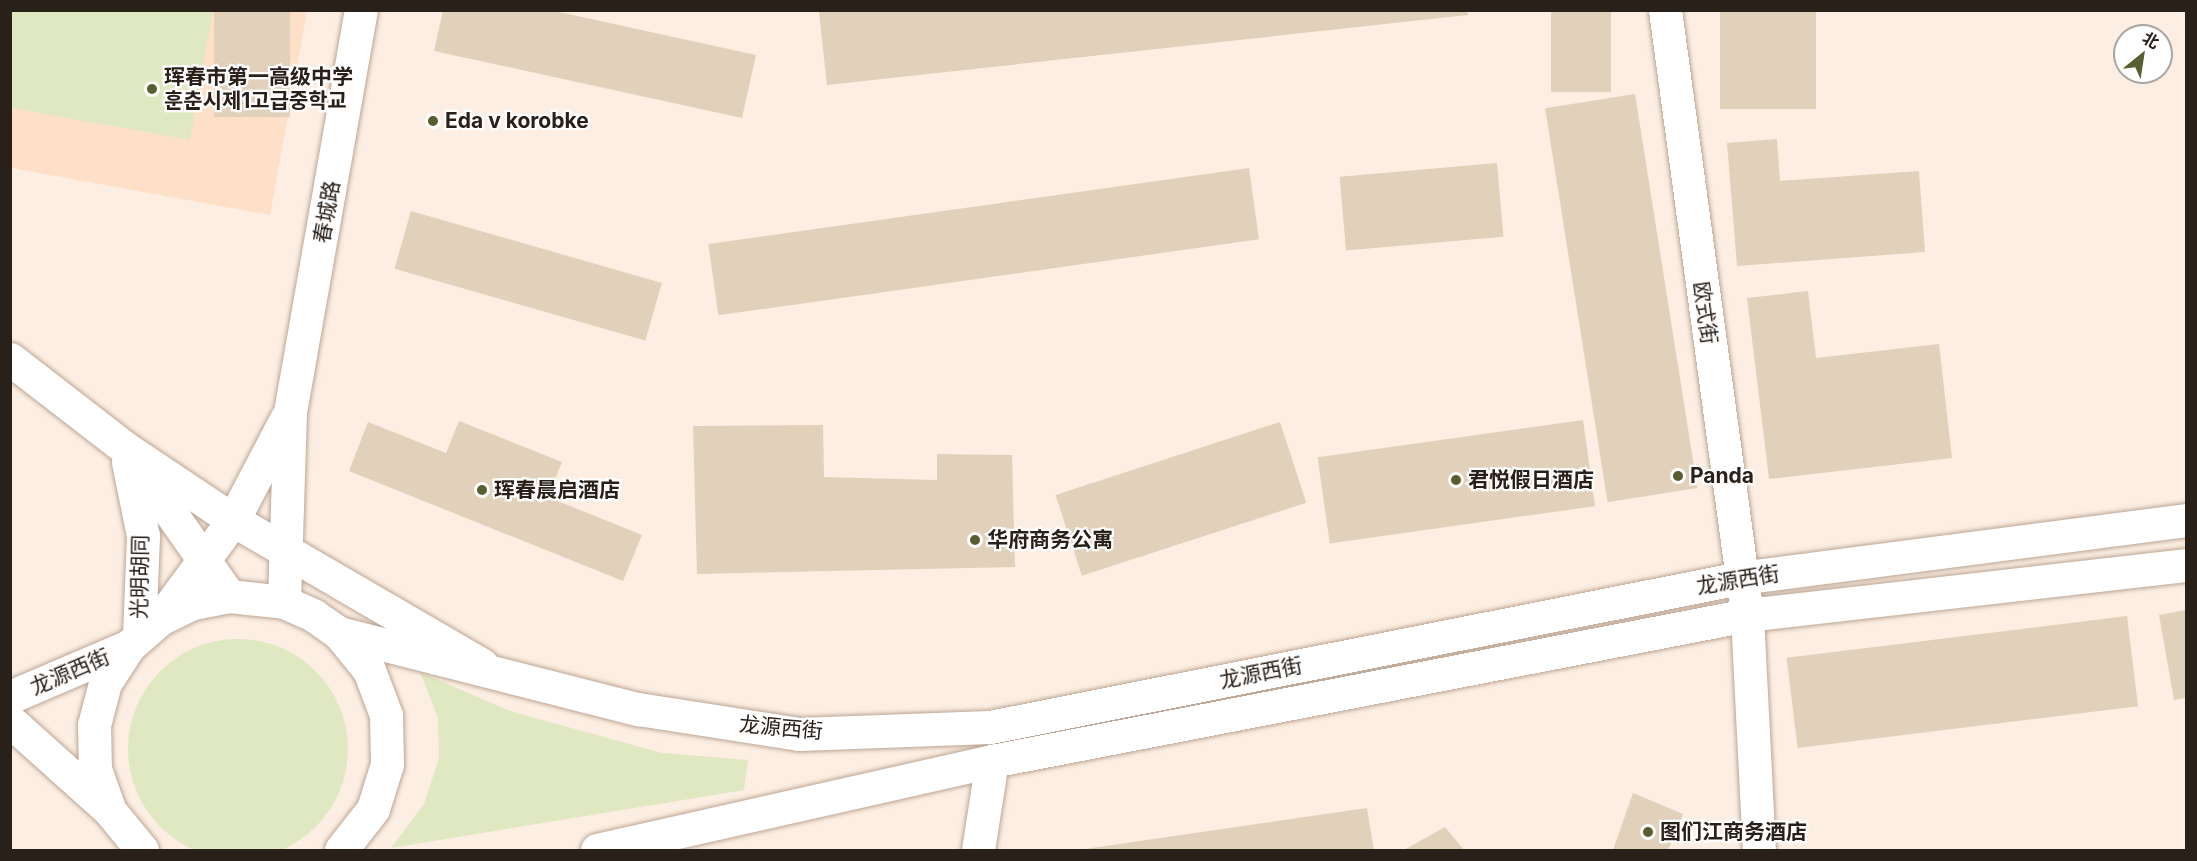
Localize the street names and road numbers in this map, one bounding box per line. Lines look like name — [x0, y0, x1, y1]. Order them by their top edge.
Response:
street label: 春城路 — [309, 179, 345, 245]
street label: 欧式街 — [1688, 280, 1722, 346]
street label: 光明胡同 — [127, 535, 153, 619]
street label: 龙源西街 — [1695, 561, 1781, 599]
street label: 龙源西街 — [26, 644, 114, 700]
street label: 龙源西街 — [1217, 653, 1305, 693]
street label: 龙源西街 — [738, 712, 824, 744]

